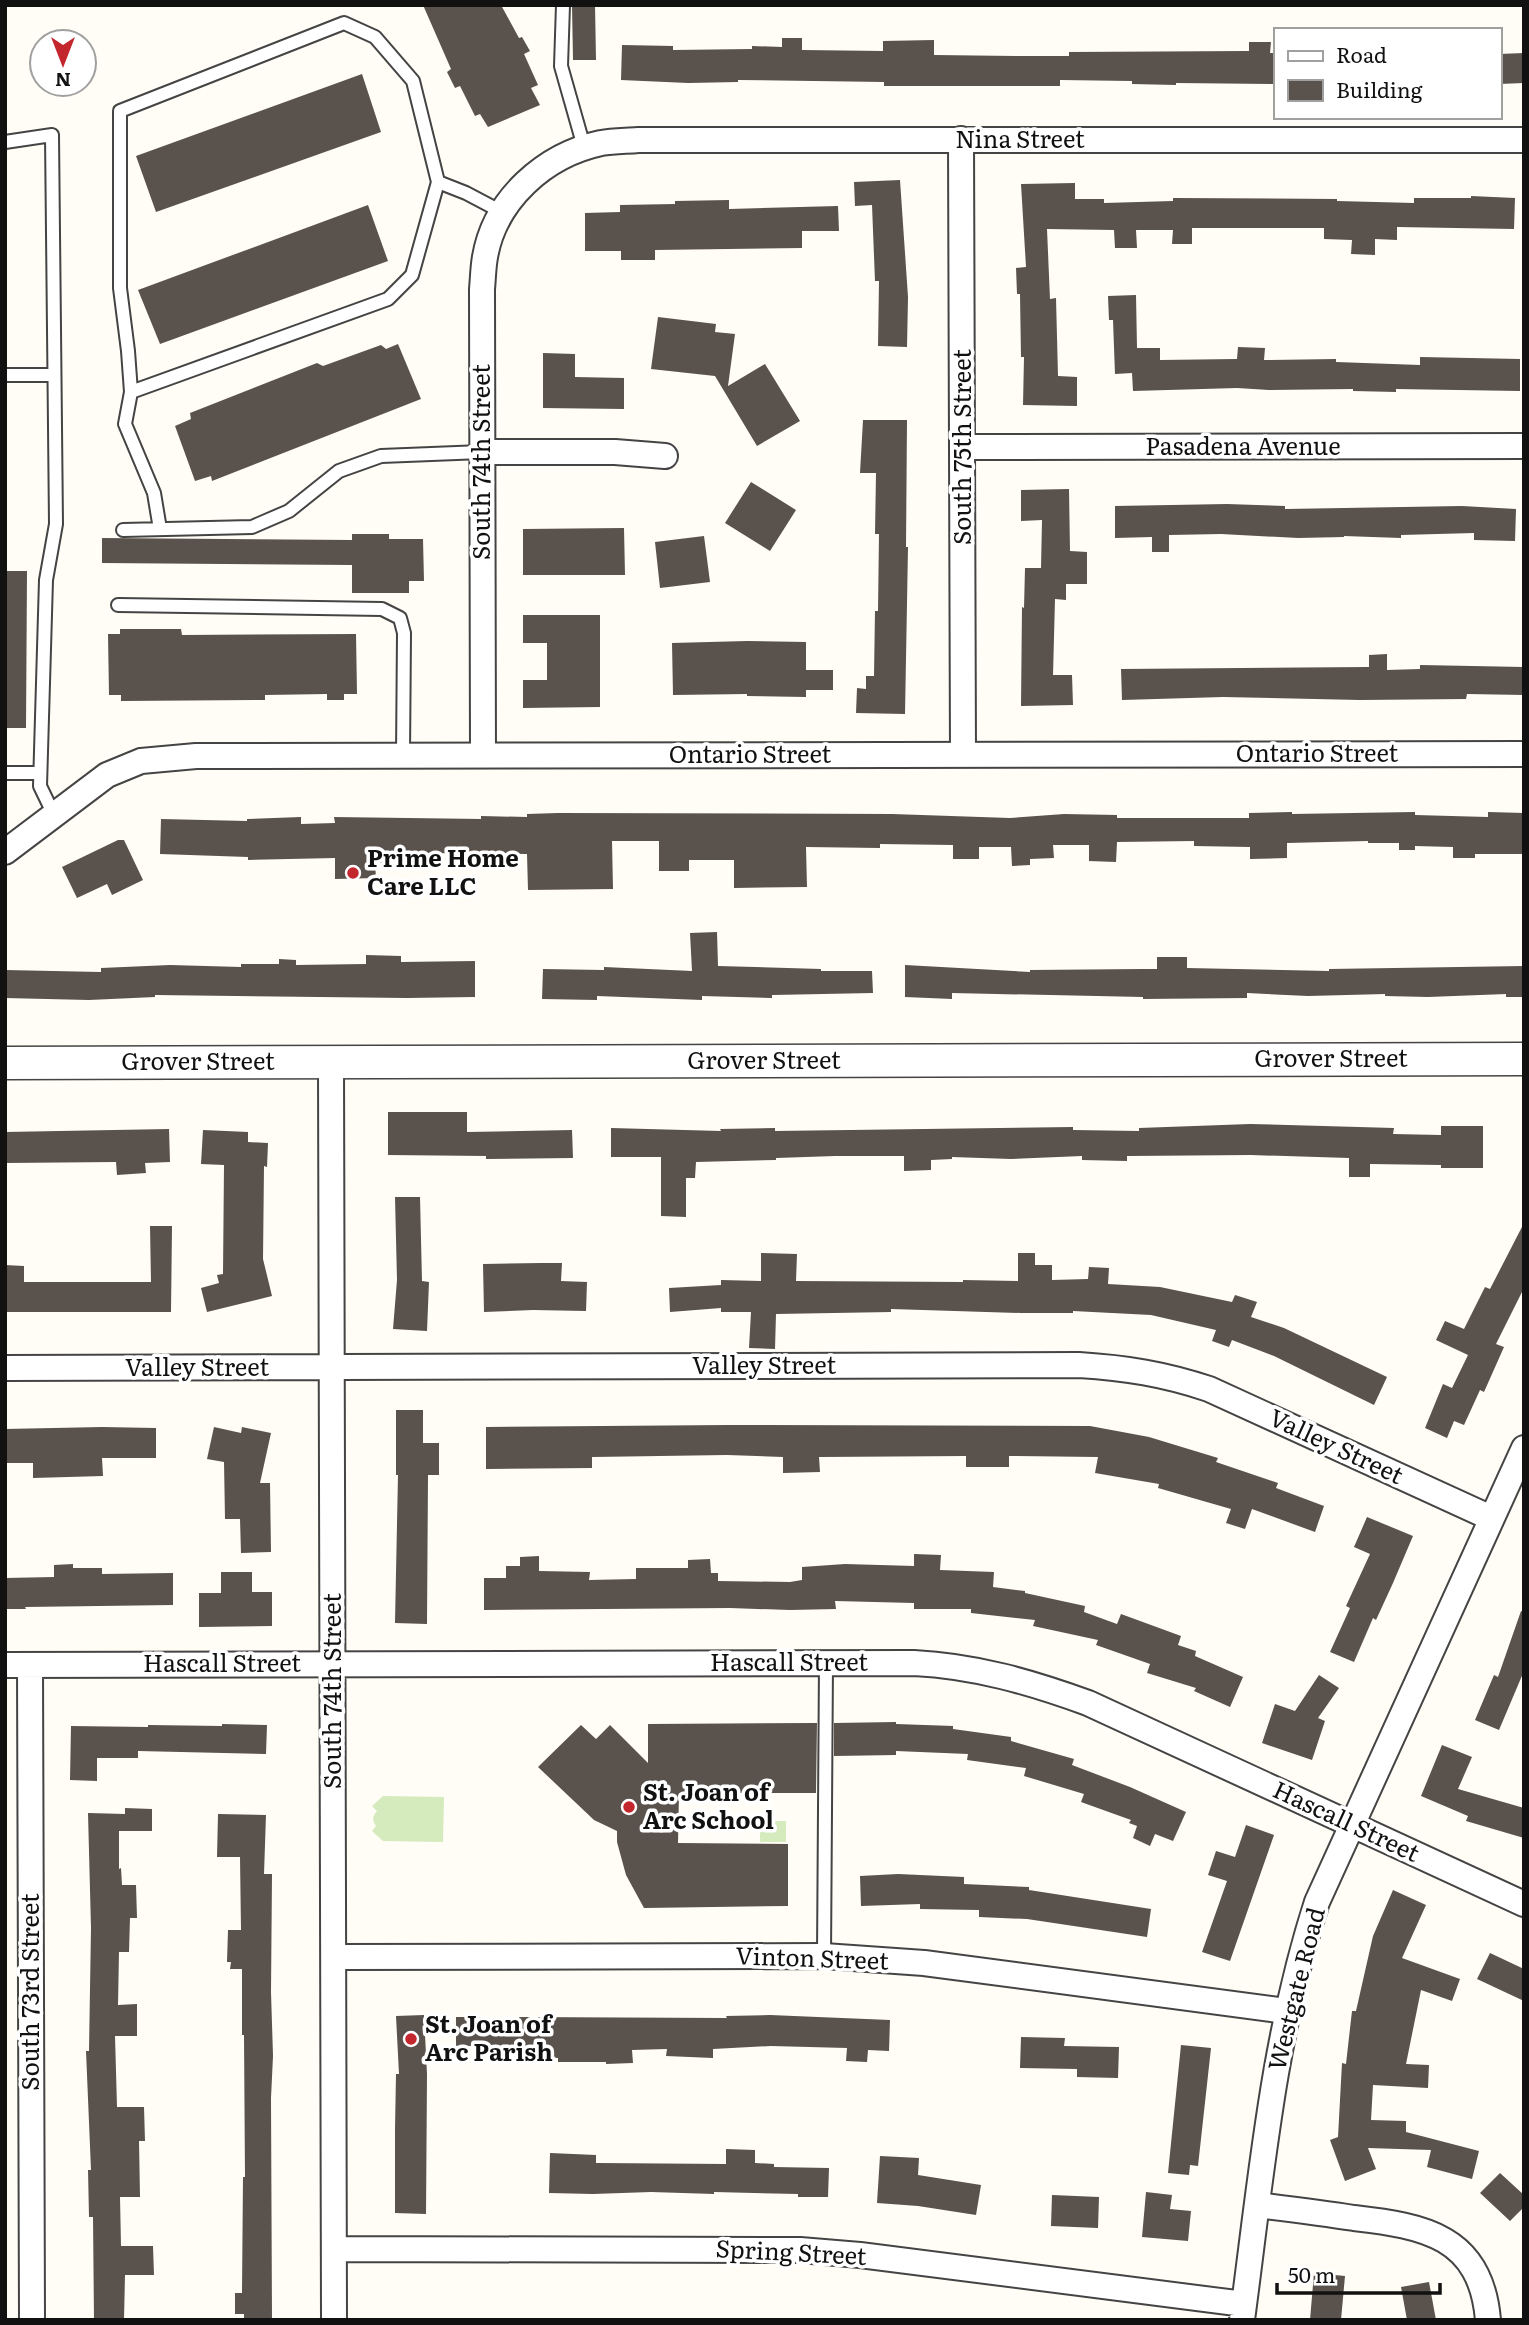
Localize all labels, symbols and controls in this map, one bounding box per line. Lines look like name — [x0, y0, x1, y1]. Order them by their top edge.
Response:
north arrow — [28, 28, 98, 98]
legend — [1274, 28, 1501, 119]
text: Road — [1336, 38, 1387, 69]
text: N — [55, 67, 71, 95]
text: Building — [1336, 73, 1423, 104]
street label: Nina Street — [955, 120, 1085, 155]
street label: South 75th Street — [943, 349, 978, 545]
street label: South 74th Street — [462, 364, 497, 560]
street label: Pasadena Avenue — [1145, 427, 1341, 462]
street label: Ontario Street — [1236, 734, 1399, 769]
street label: Ontario Street — [669, 735, 832, 770]
place label: Prime Home Care LLC — [367, 839, 519, 902]
marker: Prime Home Care LLC — [345, 865, 361, 881]
street label: Grover Street — [1254, 1039, 1408, 1074]
street label: Grover Street — [687, 1041, 841, 1076]
street label: Grover Street — [121, 1042, 275, 1077]
street label: Valley Street — [692, 1346, 836, 1381]
street label: Valley Street — [125, 1348, 269, 1383]
street label: Valley Street — [1264, 1398, 1410, 1491]
street label: South 74th Street — [313, 1593, 348, 1789]
street label: Hascall Street — [710, 1643, 868, 1678]
street label: Hascall Street — [143, 1644, 301, 1679]
street label: Hascall Street — [1268, 1770, 1426, 1869]
place label: St. Joan of Arc School — [643, 1773, 774, 1836]
marker: St. Joan of Arc School — [621, 1799, 637, 1815]
street label: South 73rd Street — [11, 1893, 46, 2091]
street label: Westgate Road — [1257, 1903, 1332, 2074]
street label: Vinton Street — [735, 1936, 890, 1977]
place label: St. Joan of Arc Parish — [425, 2005, 554, 2068]
marker: St. Joan of Arc Parish — [403, 2031, 419, 2047]
street label: Spring Street — [715, 2229, 868, 2272]
scale bar — [1277, 2252, 1440, 2296]
text: 50 m — [1288, 2258, 1335, 2289]

